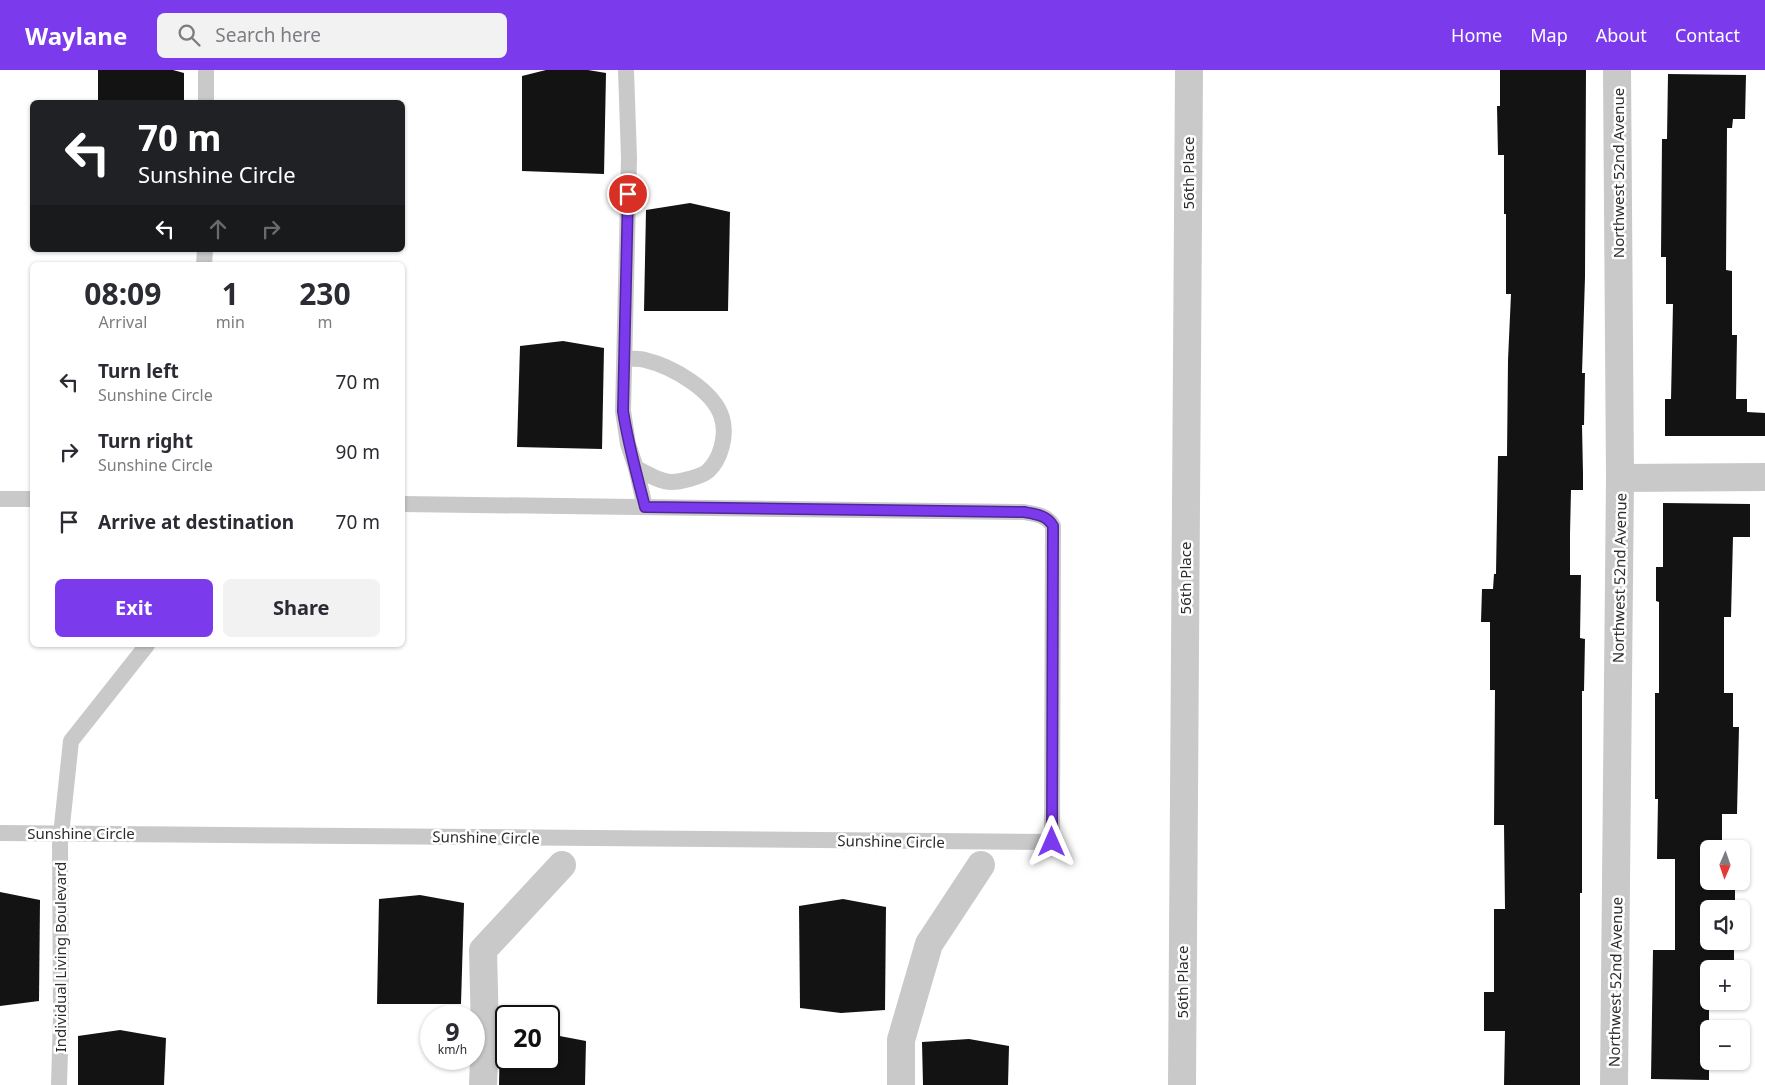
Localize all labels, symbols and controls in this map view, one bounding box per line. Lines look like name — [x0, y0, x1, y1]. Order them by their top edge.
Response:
search box — [157, 13, 507, 58]
text: Waylane — [25, 19, 127, 52]
icon: search — [175, 21, 203, 49]
text: Search here — [215, 22, 321, 48]
text: Home — [1451, 23, 1502, 47]
text: Map — [1530, 23, 1568, 47]
text: About — [1596, 23, 1647, 47]
text: Contact — [1675, 23, 1740, 47]
street label: Northwest 52nd Avenue — [1608, 88, 1628, 258]
text: 70 m — [138, 114, 221, 161]
icon: left — [55, 120, 120, 185]
street label: 56th Place — [1178, 137, 1198, 209]
text: Sunshine Circle — [138, 159, 296, 189]
pin — [607, 173, 649, 215]
icon: arrive — [614, 180, 642, 208]
icon: left — [151, 215, 179, 243]
icon: ahead — [204, 215, 232, 243]
icon: right — [257, 215, 285, 243]
text: 08:09 — [84, 273, 161, 314]
text: 1 — [222, 273, 239, 314]
text: 230 — [299, 273, 351, 314]
text: Arrival — [98, 311, 147, 333]
text: min — [216, 311, 245, 333]
text: m — [317, 311, 332, 333]
text: Turn left — [98, 358, 179, 384]
icon: left — [55, 368, 83, 396]
text: 70 m — [336, 369, 380, 395]
text: Sunshine Circle — [98, 384, 213, 406]
text: Turn right — [98, 428, 193, 454]
icon: right — [55, 438, 83, 466]
text: 90 m — [336, 439, 380, 465]
text: Sunshine Circle — [98, 454, 213, 476]
street label: Northwest 52nd Avenue — [1608, 493, 1630, 663]
icon: arrive — [55, 508, 83, 536]
text: Arrive at destination — [98, 509, 294, 535]
text: 70 m — [336, 509, 380, 535]
street label: 56th Place — [1175, 542, 1195, 614]
button: Exit — [55, 579, 213, 637]
button: Share — [223, 579, 380, 637]
position arrow — [1025, 815, 1077, 867]
street label: Sunshine Circle — [27, 823, 135, 843]
street label: Sunshine Circle — [432, 826, 540, 848]
street label: Sunshine Circle — [837, 830, 945, 852]
north arrow — [1700, 840, 1750, 890]
map controls — [1700, 840, 1750, 1070]
street label: Individual Living Boulevard — [50, 862, 70, 1052]
street label: Northwest 52nd Avenue — [1604, 897, 1626, 1067]
button: sound — [1700, 900, 1750, 950]
street label: 56th Place — [1172, 946, 1192, 1018]
button: + — [1700, 960, 1750, 1010]
speed limit sign: 20 — [495, 1005, 560, 1070]
text: 9 — [445, 1014, 460, 1048]
button: − — [1700, 1020, 1750, 1070]
text: km/h — [438, 1041, 467, 1058]

